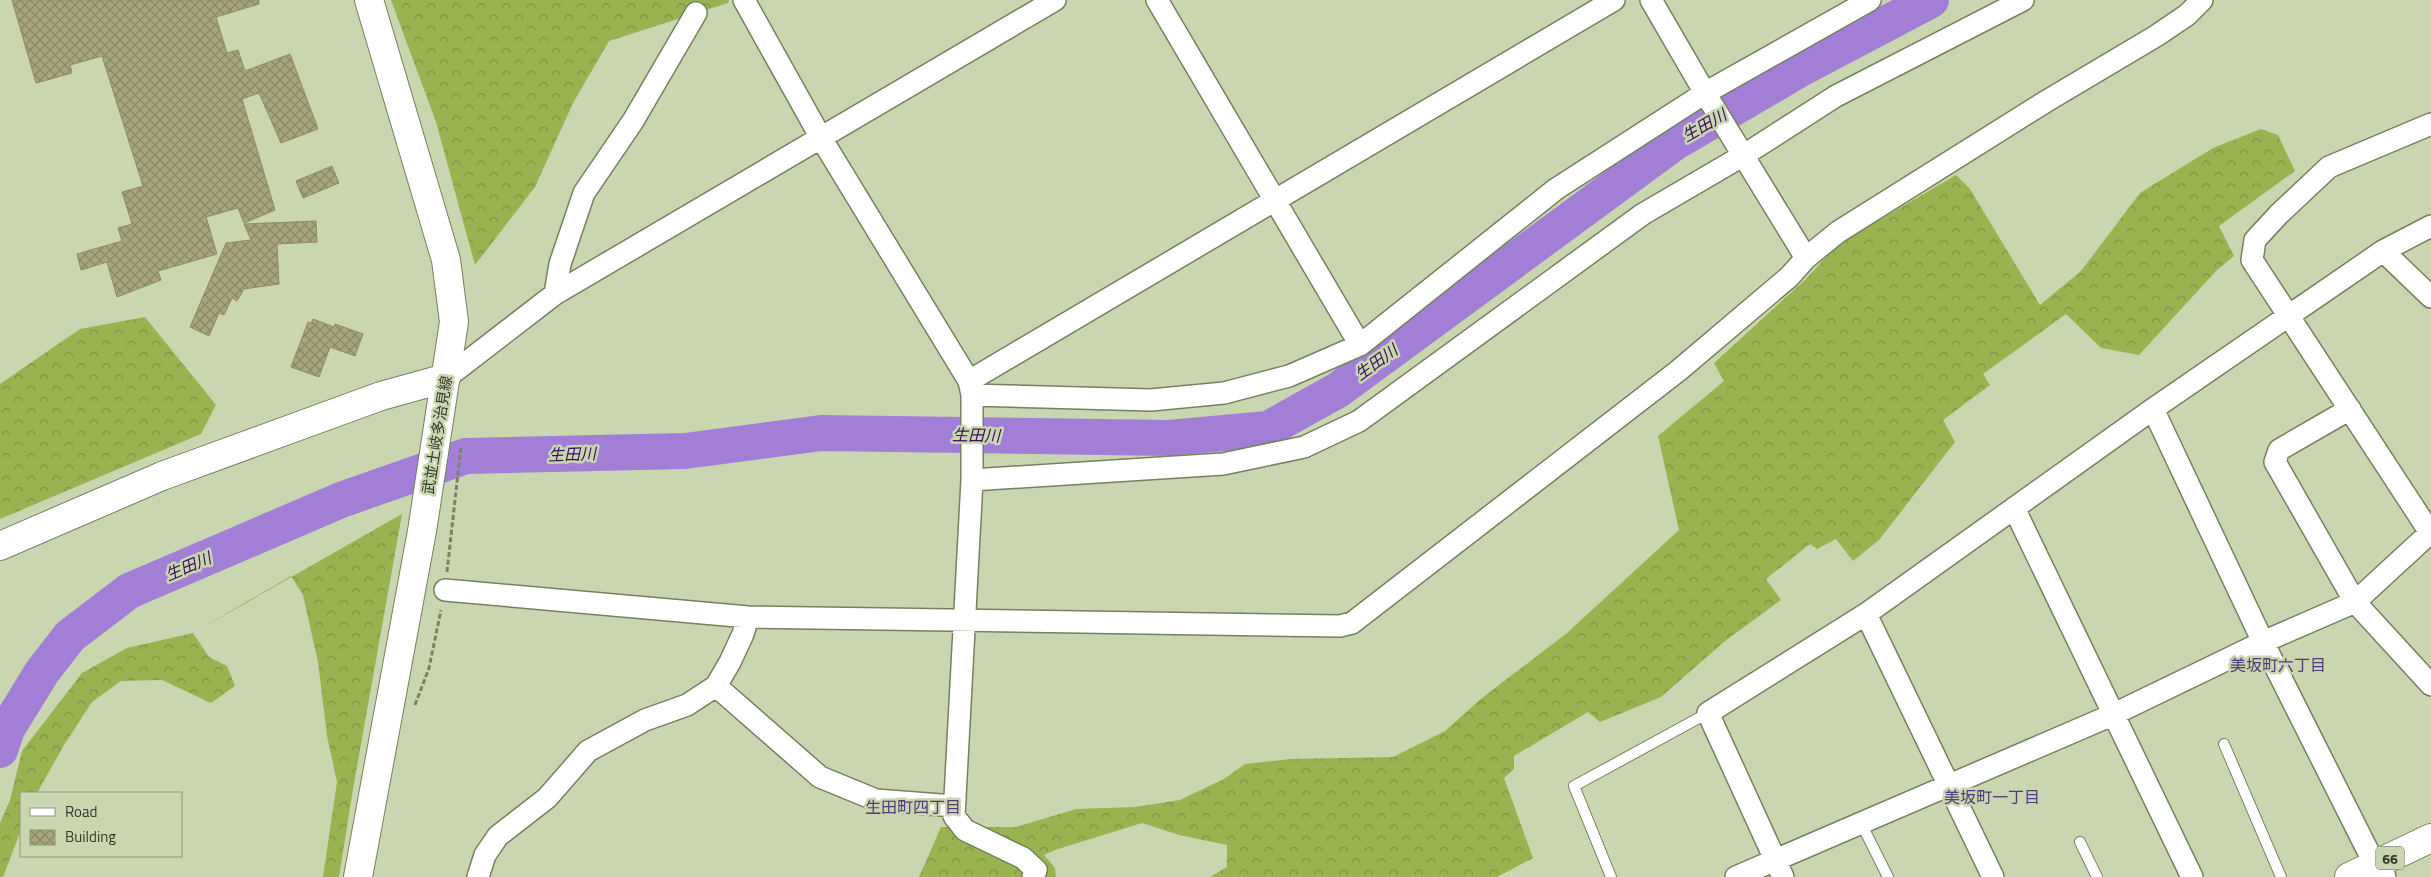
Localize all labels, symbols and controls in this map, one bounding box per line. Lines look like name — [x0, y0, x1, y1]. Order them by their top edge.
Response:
water label: 生田川 — [1677, 102, 1733, 147]
water label: 生田川 — [1350, 337, 1404, 386]
street label: 武並土岐多治見線 — [416, 374, 458, 496]
water label: 生田川 — [952, 423, 1002, 447]
water label: 生田川 — [548, 441, 598, 467]
water label: 生田川 — [161, 545, 217, 586]
district label: 美坂町六丁目 — [2230, 653, 2326, 677]
district label: 美坂町一丁目 — [1944, 785, 2040, 809]
legend — [20, 792, 182, 857]
district label: 生田町四丁目 — [865, 795, 961, 819]
text: Road — [65, 800, 97, 823]
text: Building — [65, 825, 116, 848]
road number: 66 — [2376, 846, 2404, 870]

